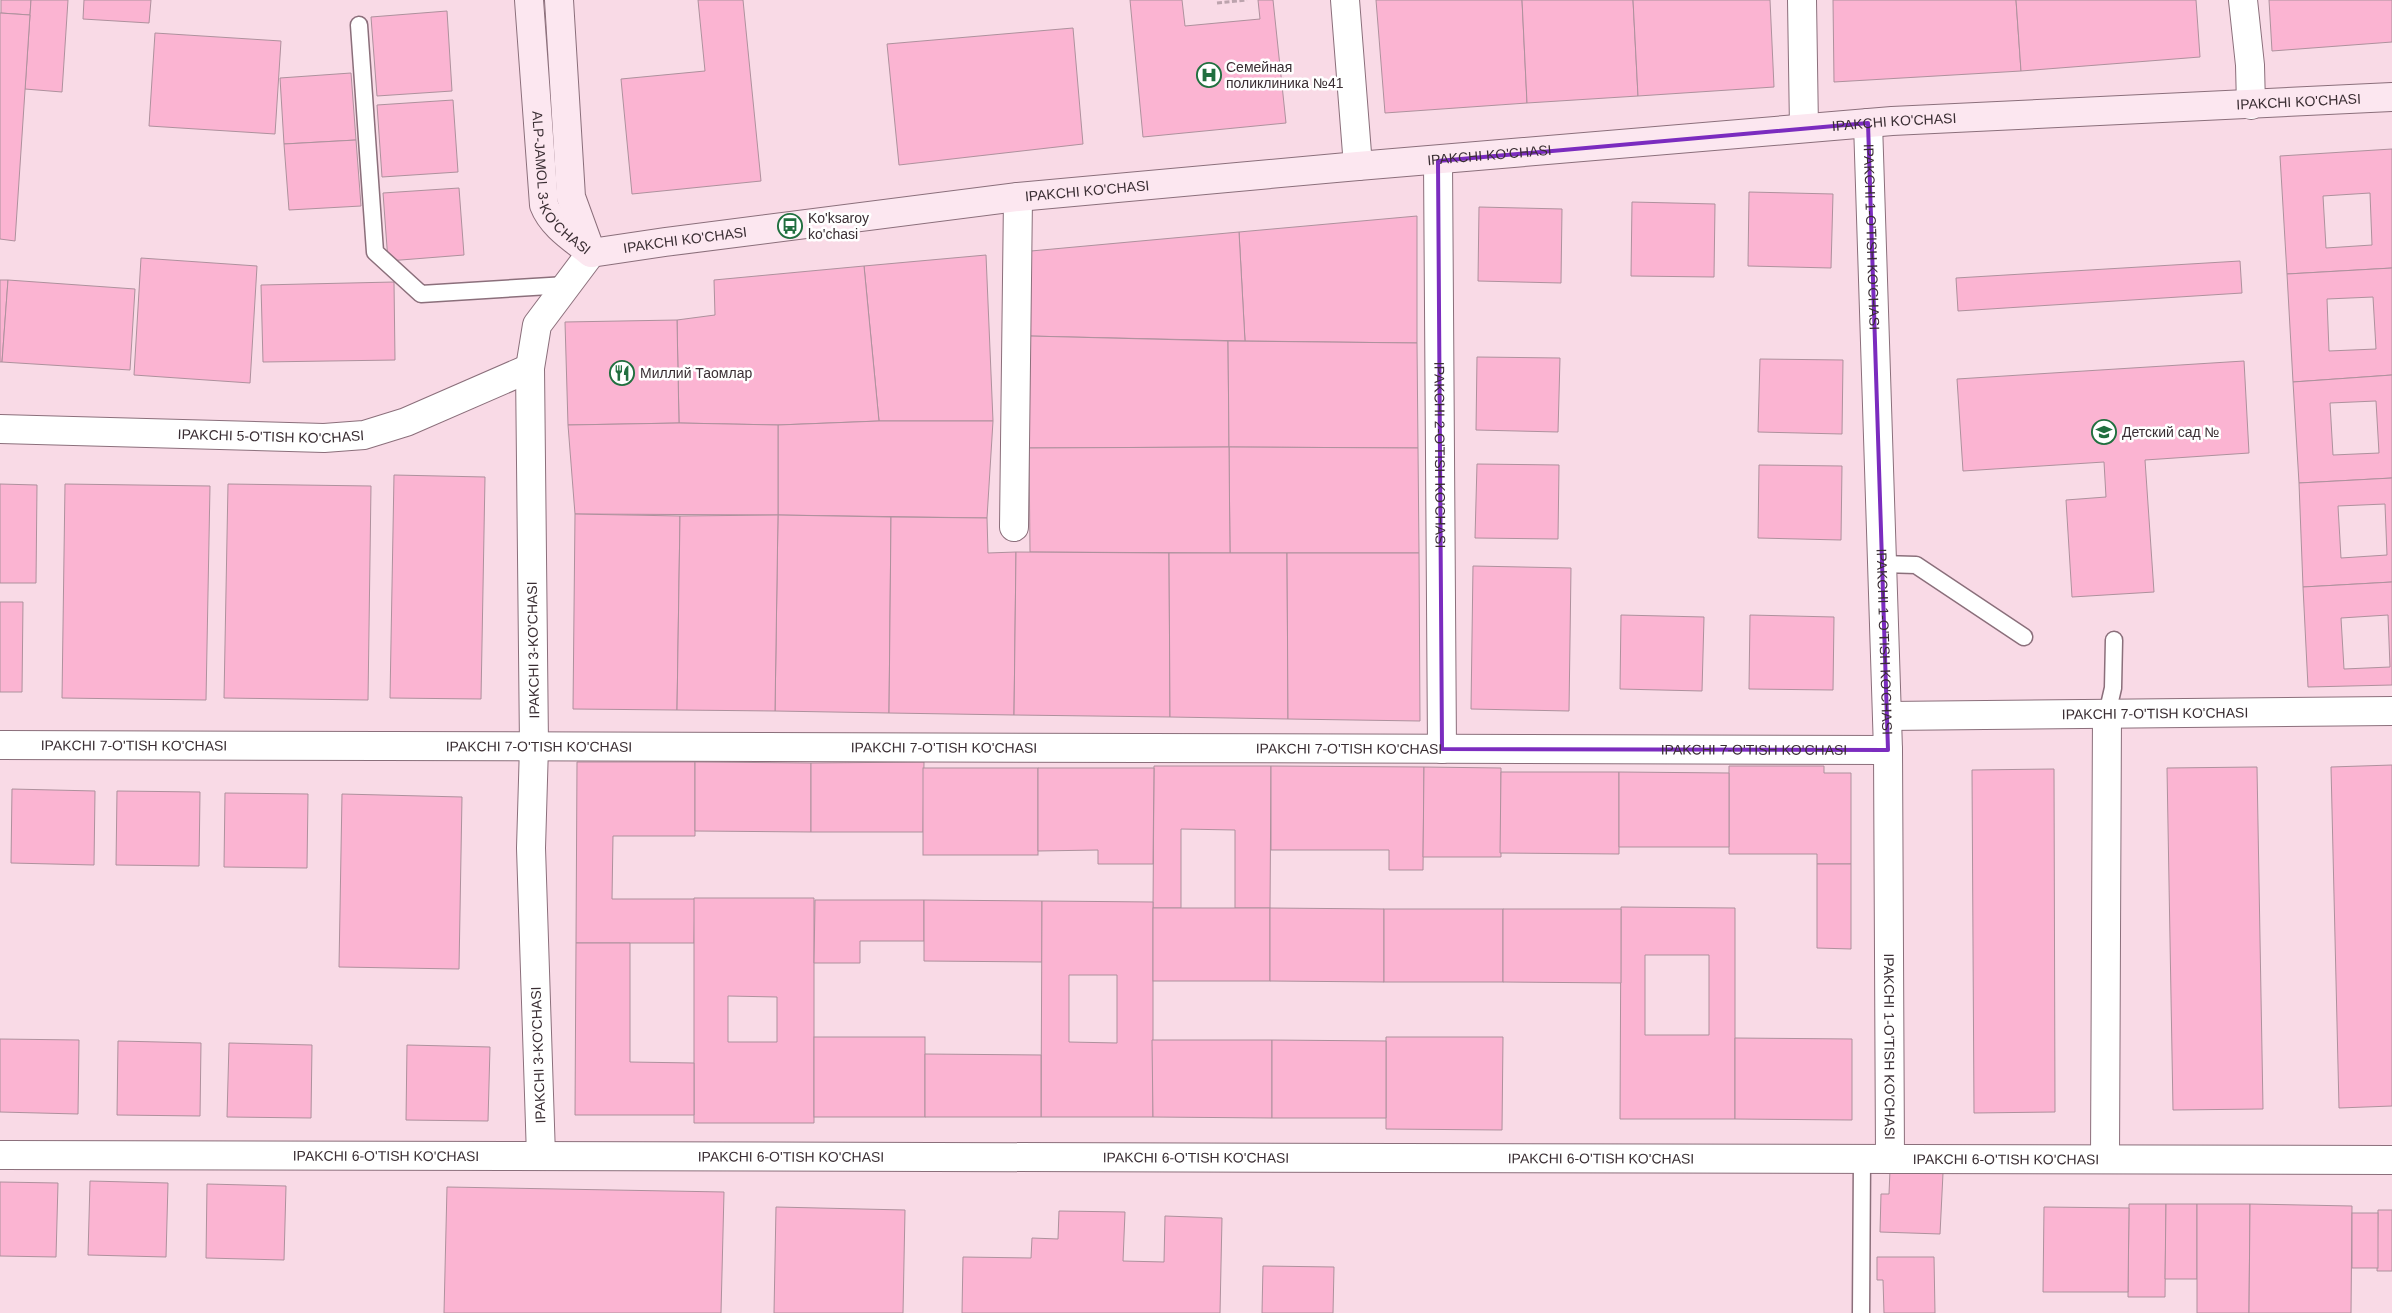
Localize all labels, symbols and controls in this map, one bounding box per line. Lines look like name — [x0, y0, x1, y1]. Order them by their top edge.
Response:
place label: Семейная поликлиника №41 — [1226, 59, 1344, 91]
hospital icon: Семейная поликлиника №41 — [1196, 62, 1222, 88]
street label: IPAKCHI KO'CHASI — [2236, 91, 2361, 112]
street label: ALP-JAMOL 3-KO'CHASI — [529, 110, 594, 258]
street label: IPAKCHI KO'CHASI — [1831, 110, 1957, 134]
street label: IPAKCHI KO'CHASI — [1427, 142, 1552, 168]
street label: IPAKCHI 1-O'TISH KO'CHASI — [1861, 143, 1883, 330]
street label: IPAKCHI KO'CHASI — [1024, 177, 1150, 204]
place label: Ko'ksaroy ko'chasi — [808, 210, 869, 242]
bus stop icon: Ko'ksaroy ko'chasi — [777, 213, 803, 239]
street label: IPAKCHI KO'CHASI — [622, 224, 748, 256]
restaurant icon: Миллий Таомлар — [609, 360, 635, 386]
street label: IPAKCHI 2-O'TISH KO'CHASI — [1431, 362, 1449, 548]
place label: Миллий Таомлар — [640, 365, 752, 381]
school or university icon: Детский сад № — [2091, 419, 2117, 445]
place label: Детский сад № — [2122, 424, 2220, 440]
street label: IPAKCHI 5-O'TISH KO'CHASI — [177, 426, 365, 446]
street label: IPAKCHI 1-O'TISH KO'CHASI — [1874, 548, 1896, 735]
street label: IPAKCHI 3-KO'CHASI — [524, 581, 542, 719]
street label: IPAKCHI 7-O'TISH KO'CHASI — [2062, 704, 2248, 722]
street label: IPAKCHI 7-O'TISH KO'CHASI — [41, 737, 227, 754]
street label: IPAKCHI 7-O'TISH KO'CHASI — [446, 738, 632, 755]
street label: IPAKCHI 7-O'TISH KO'CHASI — [851, 739, 1037, 756]
street label: IPAKCHI 7-O'TISH KO'CHASI — [1256, 740, 1442, 757]
street label: IPAKCHI 7-O'TISH KO'CHASI — [1661, 741, 1847, 758]
street label: IPAKCHI 1-O'TISH KO'CHASI — [1881, 953, 1898, 1140]
street label: IPAKCHI 3-KO'CHASI — [528, 986, 548, 1124]
street label: IPAKCHI 6-O'TISH KO'CHASI — [293, 1148, 479, 1164]
street label: IPAKCHI 6-O'TISH KO'CHASI — [698, 1148, 884, 1165]
street label: IPAKCHI 6-O'TISH KO'CHASI — [1103, 1149, 1289, 1166]
street label: IPAKCHI 6-O'TISH KO'CHASI — [1508, 1150, 1694, 1167]
street label: IPAKCHI 6-O'TISH KO'CHASI — [1913, 1151, 2099, 1167]

